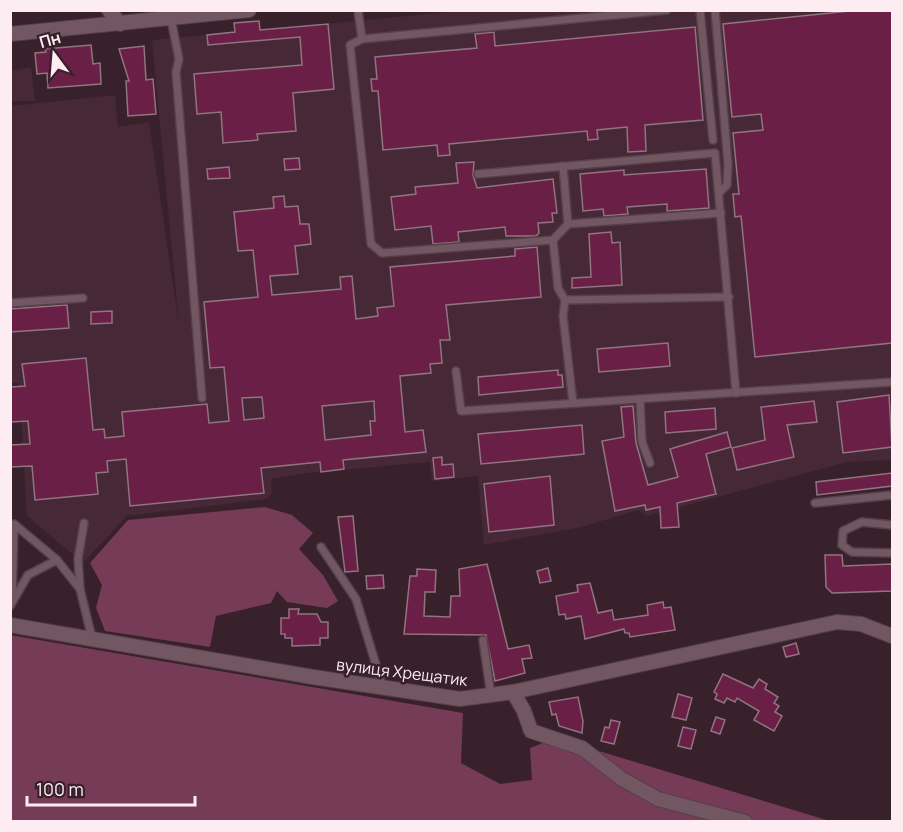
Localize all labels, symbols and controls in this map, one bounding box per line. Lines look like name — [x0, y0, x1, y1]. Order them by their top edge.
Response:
north arrow — [24, 24, 84, 84]
text: Пн — [36, 26, 63, 53]
street label: вулиця Хрещатик — [335, 653, 470, 691]
scale bar — [27, 769, 195, 807]
text: 100 m — [36, 777, 84, 801]

